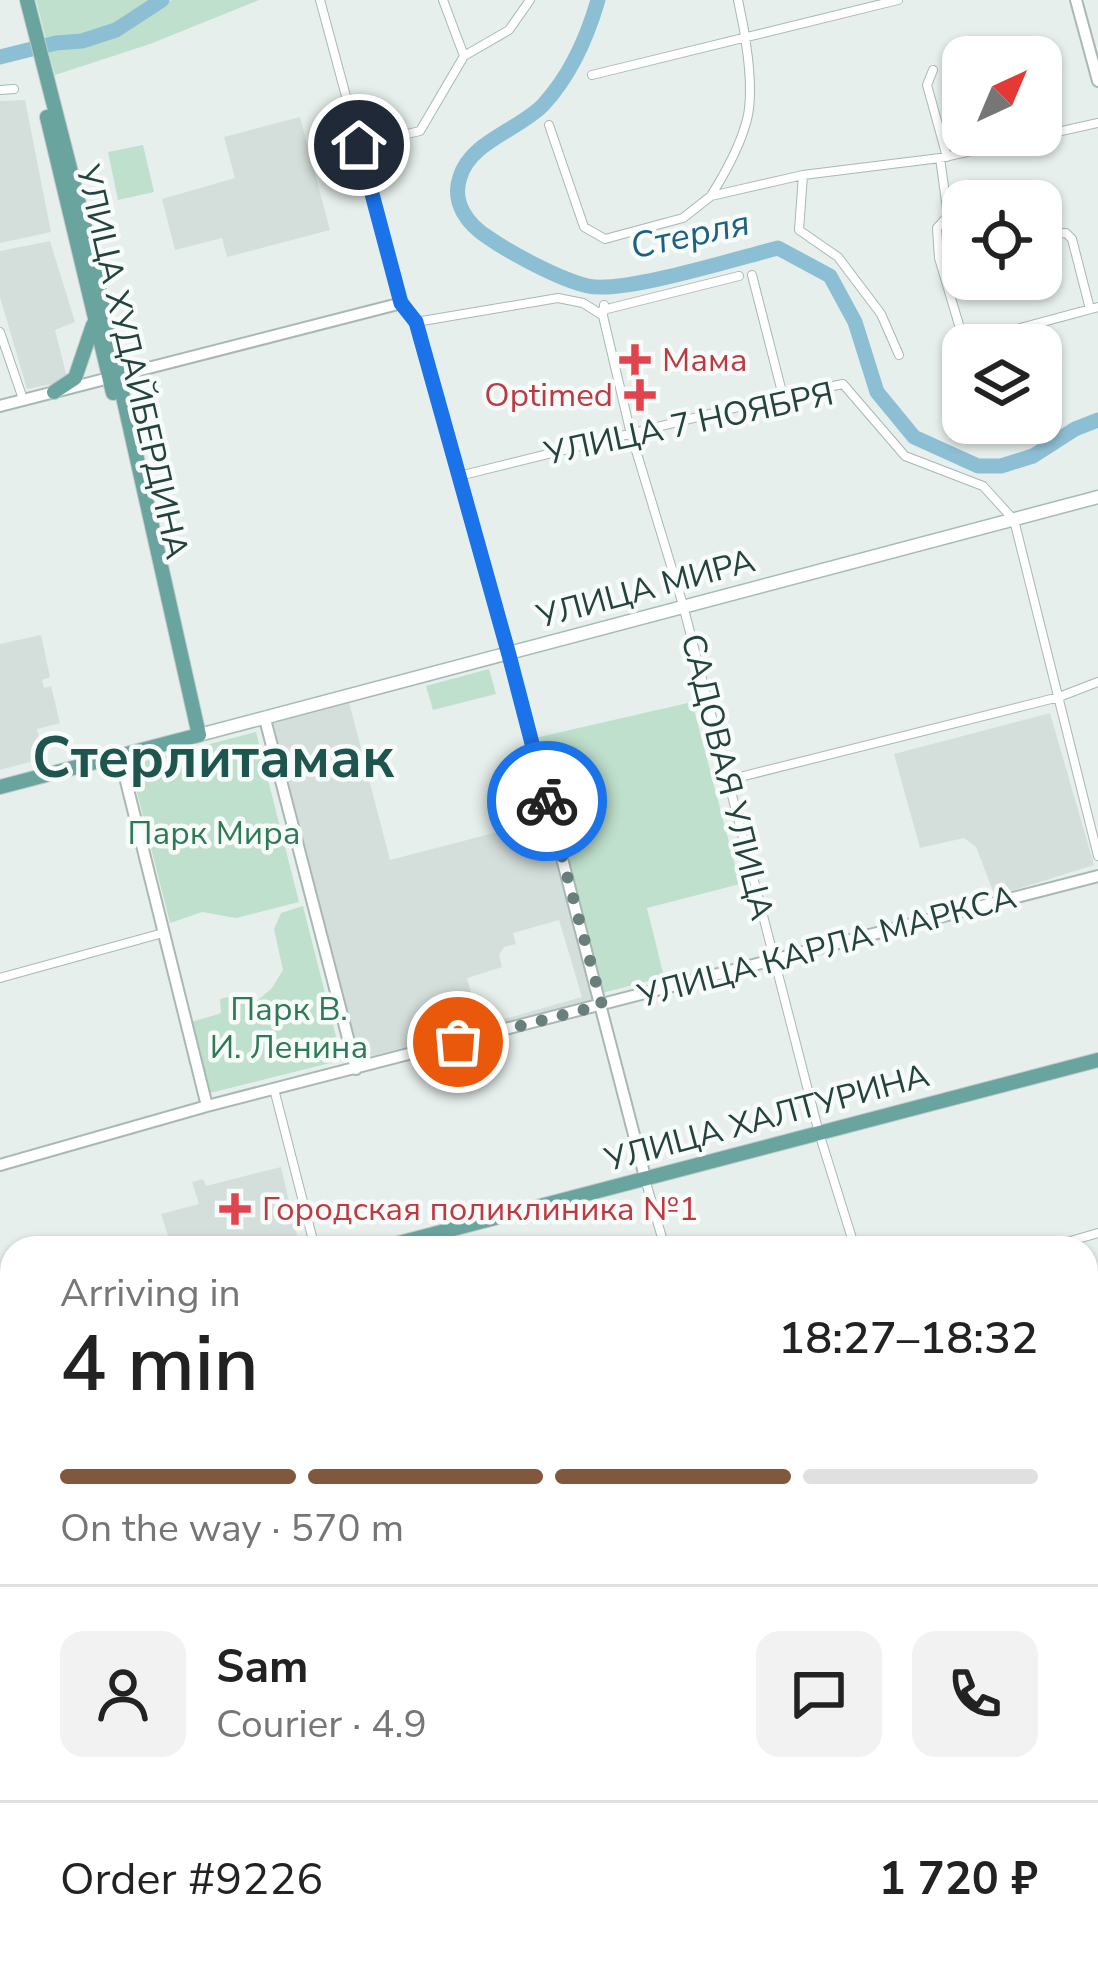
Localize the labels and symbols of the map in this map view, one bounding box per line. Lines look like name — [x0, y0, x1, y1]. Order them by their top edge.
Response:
north arrow — [942, 36, 1062, 156]
pin — [308, 94, 410, 196]
street label: УЛИЦА ХУДАЙБЕРДИНА — [65, 160, 199, 563]
water label: Стерля — [626, 198, 754, 272]
place label: Мама — [662, 338, 748, 383]
marker: Мама — [619, 344, 651, 376]
street label: УЛИЦА 7 НОЯБРЯ — [539, 371, 838, 477]
place label: Optimed — [484, 373, 613, 418]
marker: Optimed — [624, 379, 656, 411]
street label: УЛИЦА МИРА — [531, 538, 760, 640]
street label: САДОВАЯ УЛИЦА — [670, 629, 784, 925]
district label: Стерлитамак — [32, 719, 395, 797]
courier — [487, 741, 607, 861]
park label: Парк Мира — [128, 811, 301, 856]
street label: УЛИЦА КАРЛА МАРКСА — [632, 875, 1021, 1019]
park label: Парк В. И. Ленина — [210, 987, 368, 1070]
pin — [407, 991, 509, 1093]
street label: УЛИЦА ХАЛТУРИНА — [599, 1053, 934, 1183]
place label: Городская поликлиника №1 — [262, 1187, 699, 1232]
marker: Городская поликлиника №1 — [219, 1193, 251, 1225]

